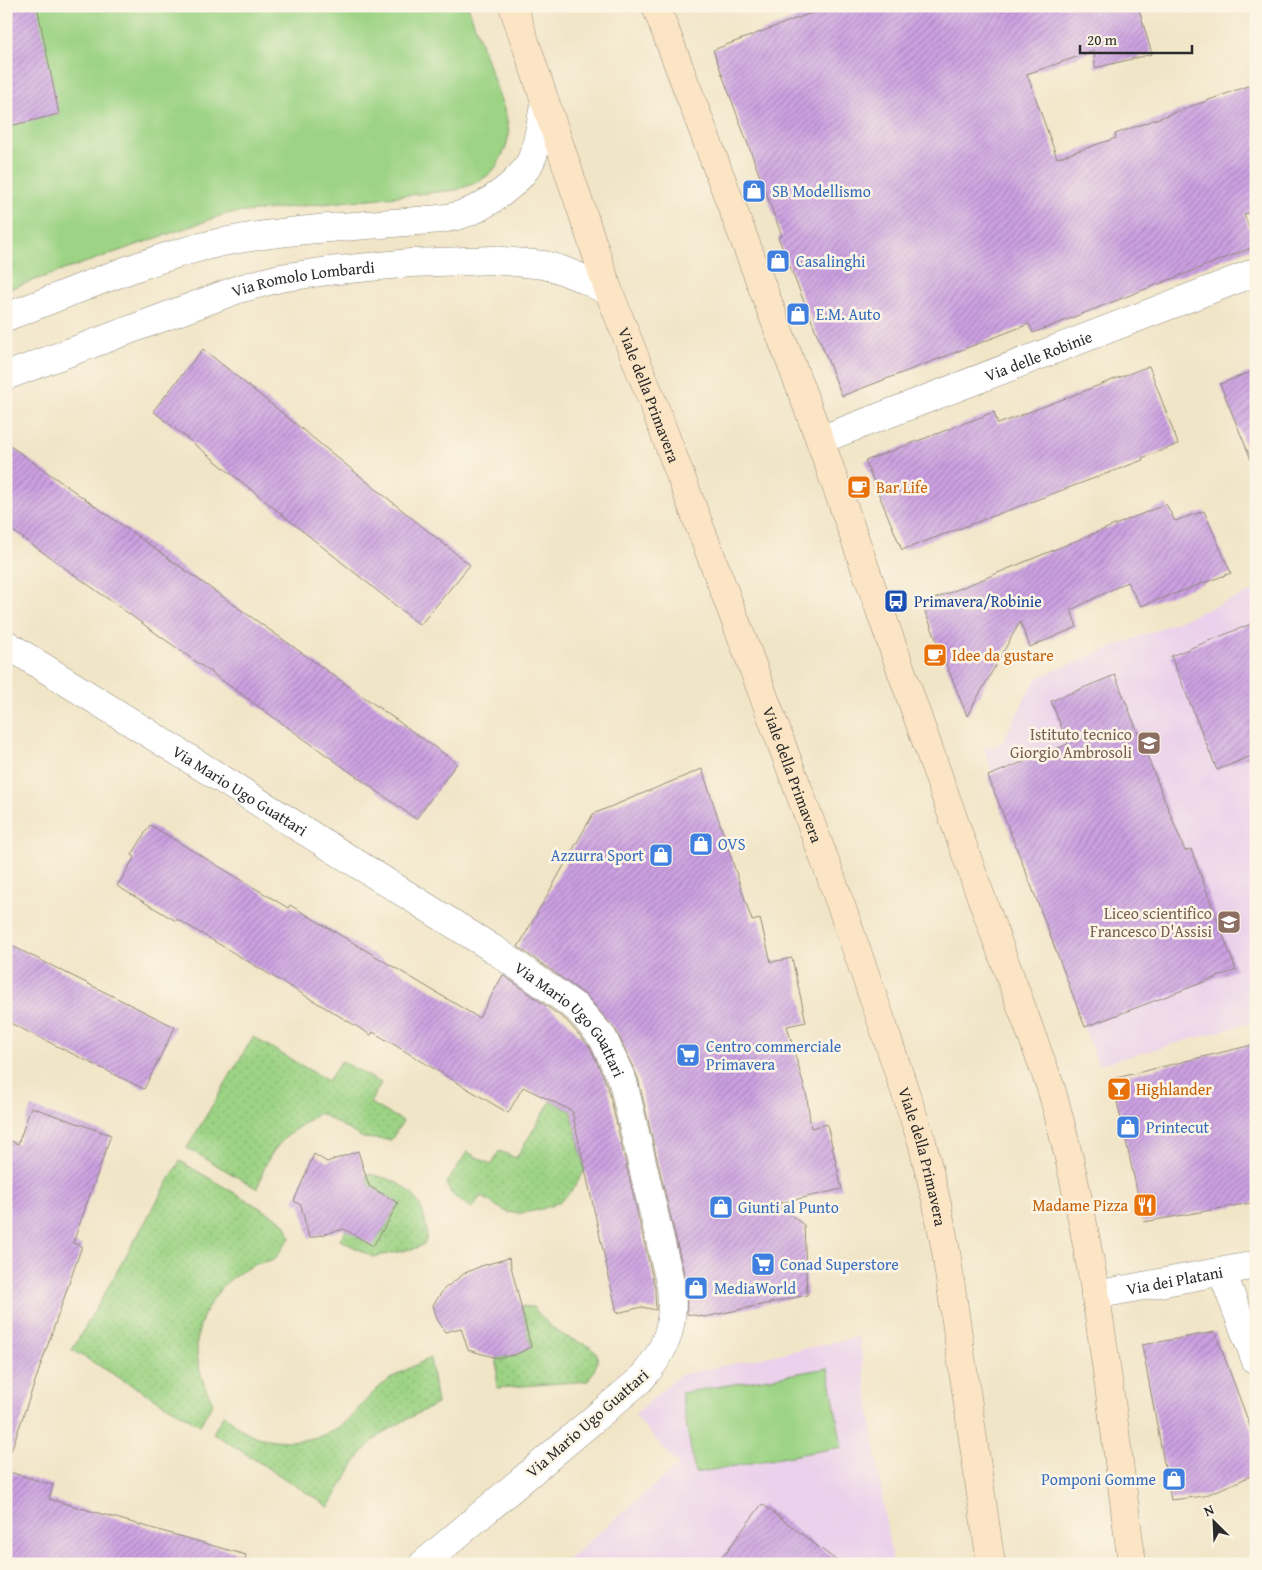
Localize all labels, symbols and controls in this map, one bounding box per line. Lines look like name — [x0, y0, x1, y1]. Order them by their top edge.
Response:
scale bar — [1080, 22, 1192, 54]
text: 20 m — [1087, 29, 1118, 50]
shop icon: SB Modellismo — [741, 178, 767, 204]
place label: SB Modellismo — [772, 179, 871, 203]
shop icon: Casalinghi — [765, 248, 791, 274]
place label: Casalinghi — [796, 249, 866, 273]
street label: Via Romolo Lombardi — [228, 255, 376, 303]
shop icon: E.M. Auto — [785, 301, 811, 327]
place label: E.M. Auto — [816, 302, 881, 326]
street label: Viale della Primavera — [612, 323, 686, 466]
street label: Via delle Robinie — [981, 324, 1096, 387]
cafe icon: Bar Life — [846, 474, 872, 500]
place label: Bar Life — [876, 475, 928, 499]
bus stop icon: Primavera/Robinie — [883, 588, 909, 614]
place label: Primavera/Robinie — [914, 589, 1042, 613]
cafe icon: Idee da gustare — [922, 642, 948, 668]
place label: Idee da gustare — [952, 643, 1054, 667]
street label: Viale della Primavera — [757, 703, 829, 846]
place label: Istituto tecnico Giorgio Ambrosoli — [1010, 722, 1133, 764]
school or university icon: Istituto tecnico Giorgio Ambrosoli — [1136, 730, 1162, 756]
street label: Via Mario Ugo Guattari — [168, 739, 313, 842]
shop icon: OVS — [688, 831, 714, 857]
place label: OVS — [718, 832, 746, 856]
shop icon: Azzurra Sport — [648, 842, 674, 868]
place label: Azzurra Sport — [551, 843, 644, 867]
place label: Liceo scientifico Francesco D'Assisi — [1090, 901, 1213, 943]
school or university icon: Liceo scientifico Francesco D'Assisi — [1216, 909, 1242, 935]
street label: Via Mario Ugo Guattari — [510, 955, 631, 1081]
place label: Centro commerciale Primavera — [706, 1034, 841, 1076]
supermarket icon: Centro commerciale Primavera — [675, 1042, 701, 1068]
bar icon: Highlander — [1106, 1076, 1132, 1102]
place label: Highlander — [1136, 1077, 1212, 1101]
street label: Viale della Primavera — [892, 1084, 953, 1229]
shop icon: Printecut — [1115, 1114, 1141, 1140]
place label: Printecut — [1146, 1115, 1210, 1139]
restaurant icon: Madame Pizza — [1132, 1192, 1158, 1218]
place label: Madame Pizza — [1032, 1193, 1128, 1217]
shop icon: Giunti al Punto — [708, 1194, 734, 1220]
place label: Giunti al Punto — [738, 1195, 839, 1219]
supermarket icon: Conad Superstore — [750, 1251, 776, 1277]
place label: Conad Superstore — [780, 1252, 899, 1276]
street label: Via dei Platani — [1124, 1259, 1225, 1301]
shop icon: MediaWorld — [683, 1275, 709, 1301]
place label: MediaWorld — [714, 1276, 796, 1300]
street label: Via Mario Ugo Guattari — [521, 1363, 654, 1483]
shop icon: Pomponi Gomme — [1161, 1466, 1187, 1492]
place label: Pomponi Gomme — [1041, 1467, 1156, 1491]
north arrow — [1190, 1498, 1240, 1548]
text: N — [1200, 1499, 1218, 1521]

